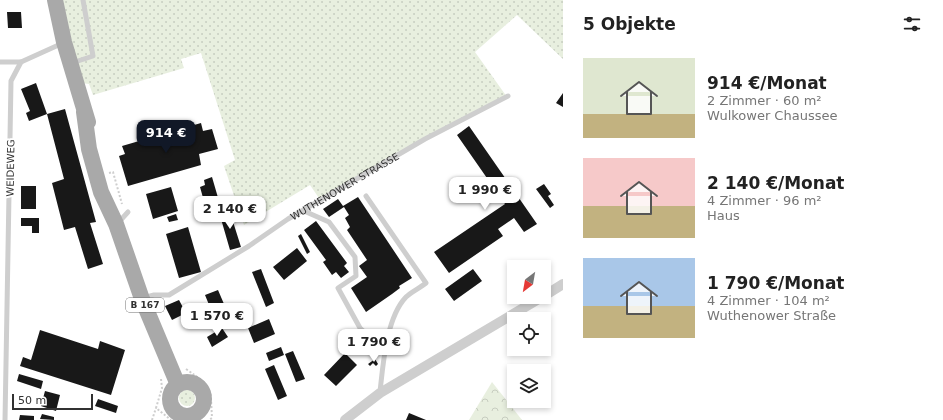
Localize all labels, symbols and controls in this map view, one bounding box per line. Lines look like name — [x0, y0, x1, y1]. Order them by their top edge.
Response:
icon: filters — [901, 13, 923, 35]
text: 5 Objekte — [583, 14, 676, 34]
text: 914 €/Monat — [707, 73, 827, 93]
icon: home — [615, 74, 663, 122]
text: 2 Zimmer · 60 m² — [707, 93, 822, 108]
text: Wulkower Chaussee — [707, 108, 837, 123]
pin: 914 € — [138, 120, 194, 154]
text: 914 € — [146, 125, 186, 140]
street label: WEIDEWEG — [5, 139, 16, 197]
street label: WUTHENOWER STRASSE — [288, 151, 401, 222]
text: 2 140 €/Monat — [707, 173, 845, 193]
icon: home — [615, 174, 663, 222]
pin: 1 990 € — [448, 177, 522, 211]
text: 1 990 € — [458, 182, 512, 197]
text: 4 Zimmer · 96 m² — [707, 193, 822, 208]
pin: 2 140 € — [193, 196, 267, 230]
text: 2 140 € — [203, 201, 257, 216]
text: Haus — [707, 208, 740, 223]
north arrow — [507, 260, 551, 304]
map controls — [507, 260, 551, 408]
text: 1 790 €/Monat — [707, 273, 845, 293]
icon: home — [615, 274, 663, 322]
text: 4 Zimmer · 104 m² — [707, 293, 830, 308]
road number: B 167 — [126, 298, 164, 312]
pin: 1 570 € — [180, 303, 254, 337]
text: 1 570 € — [190, 308, 244, 323]
text: Wuthenower Straße — [707, 308, 836, 323]
button: locate — [507, 312, 551, 356]
pin: 1 790 € — [337, 329, 411, 363]
text: 1 790 € — [347, 334, 401, 349]
button: layers — [507, 364, 551, 408]
scale bar — [12, 392, 93, 411]
text: 50 m — [18, 394, 46, 407]

